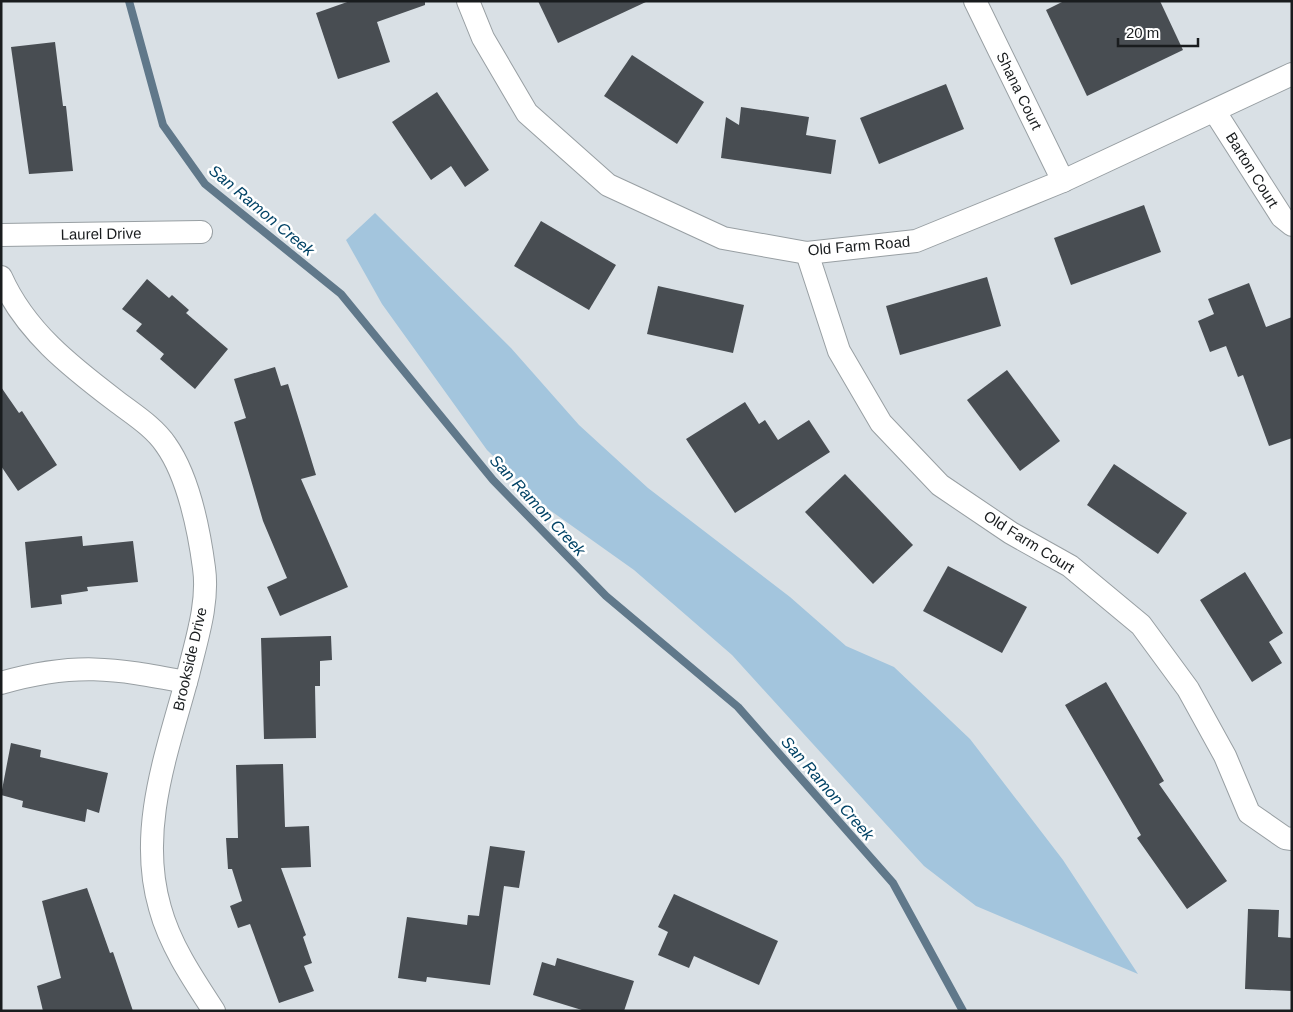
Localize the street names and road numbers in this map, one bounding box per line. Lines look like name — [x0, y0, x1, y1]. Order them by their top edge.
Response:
street label: Shana Court — [993, 49, 1046, 133]
street label: Barton Court — [1223, 129, 1283, 211]
street label: Laurel Drive — [60, 224, 142, 243]
street label: Old Farm Road — [807, 233, 911, 258]
street label: Old Farm Court — [981, 507, 1078, 577]
street label: Brookside Drive — [169, 605, 210, 712]

